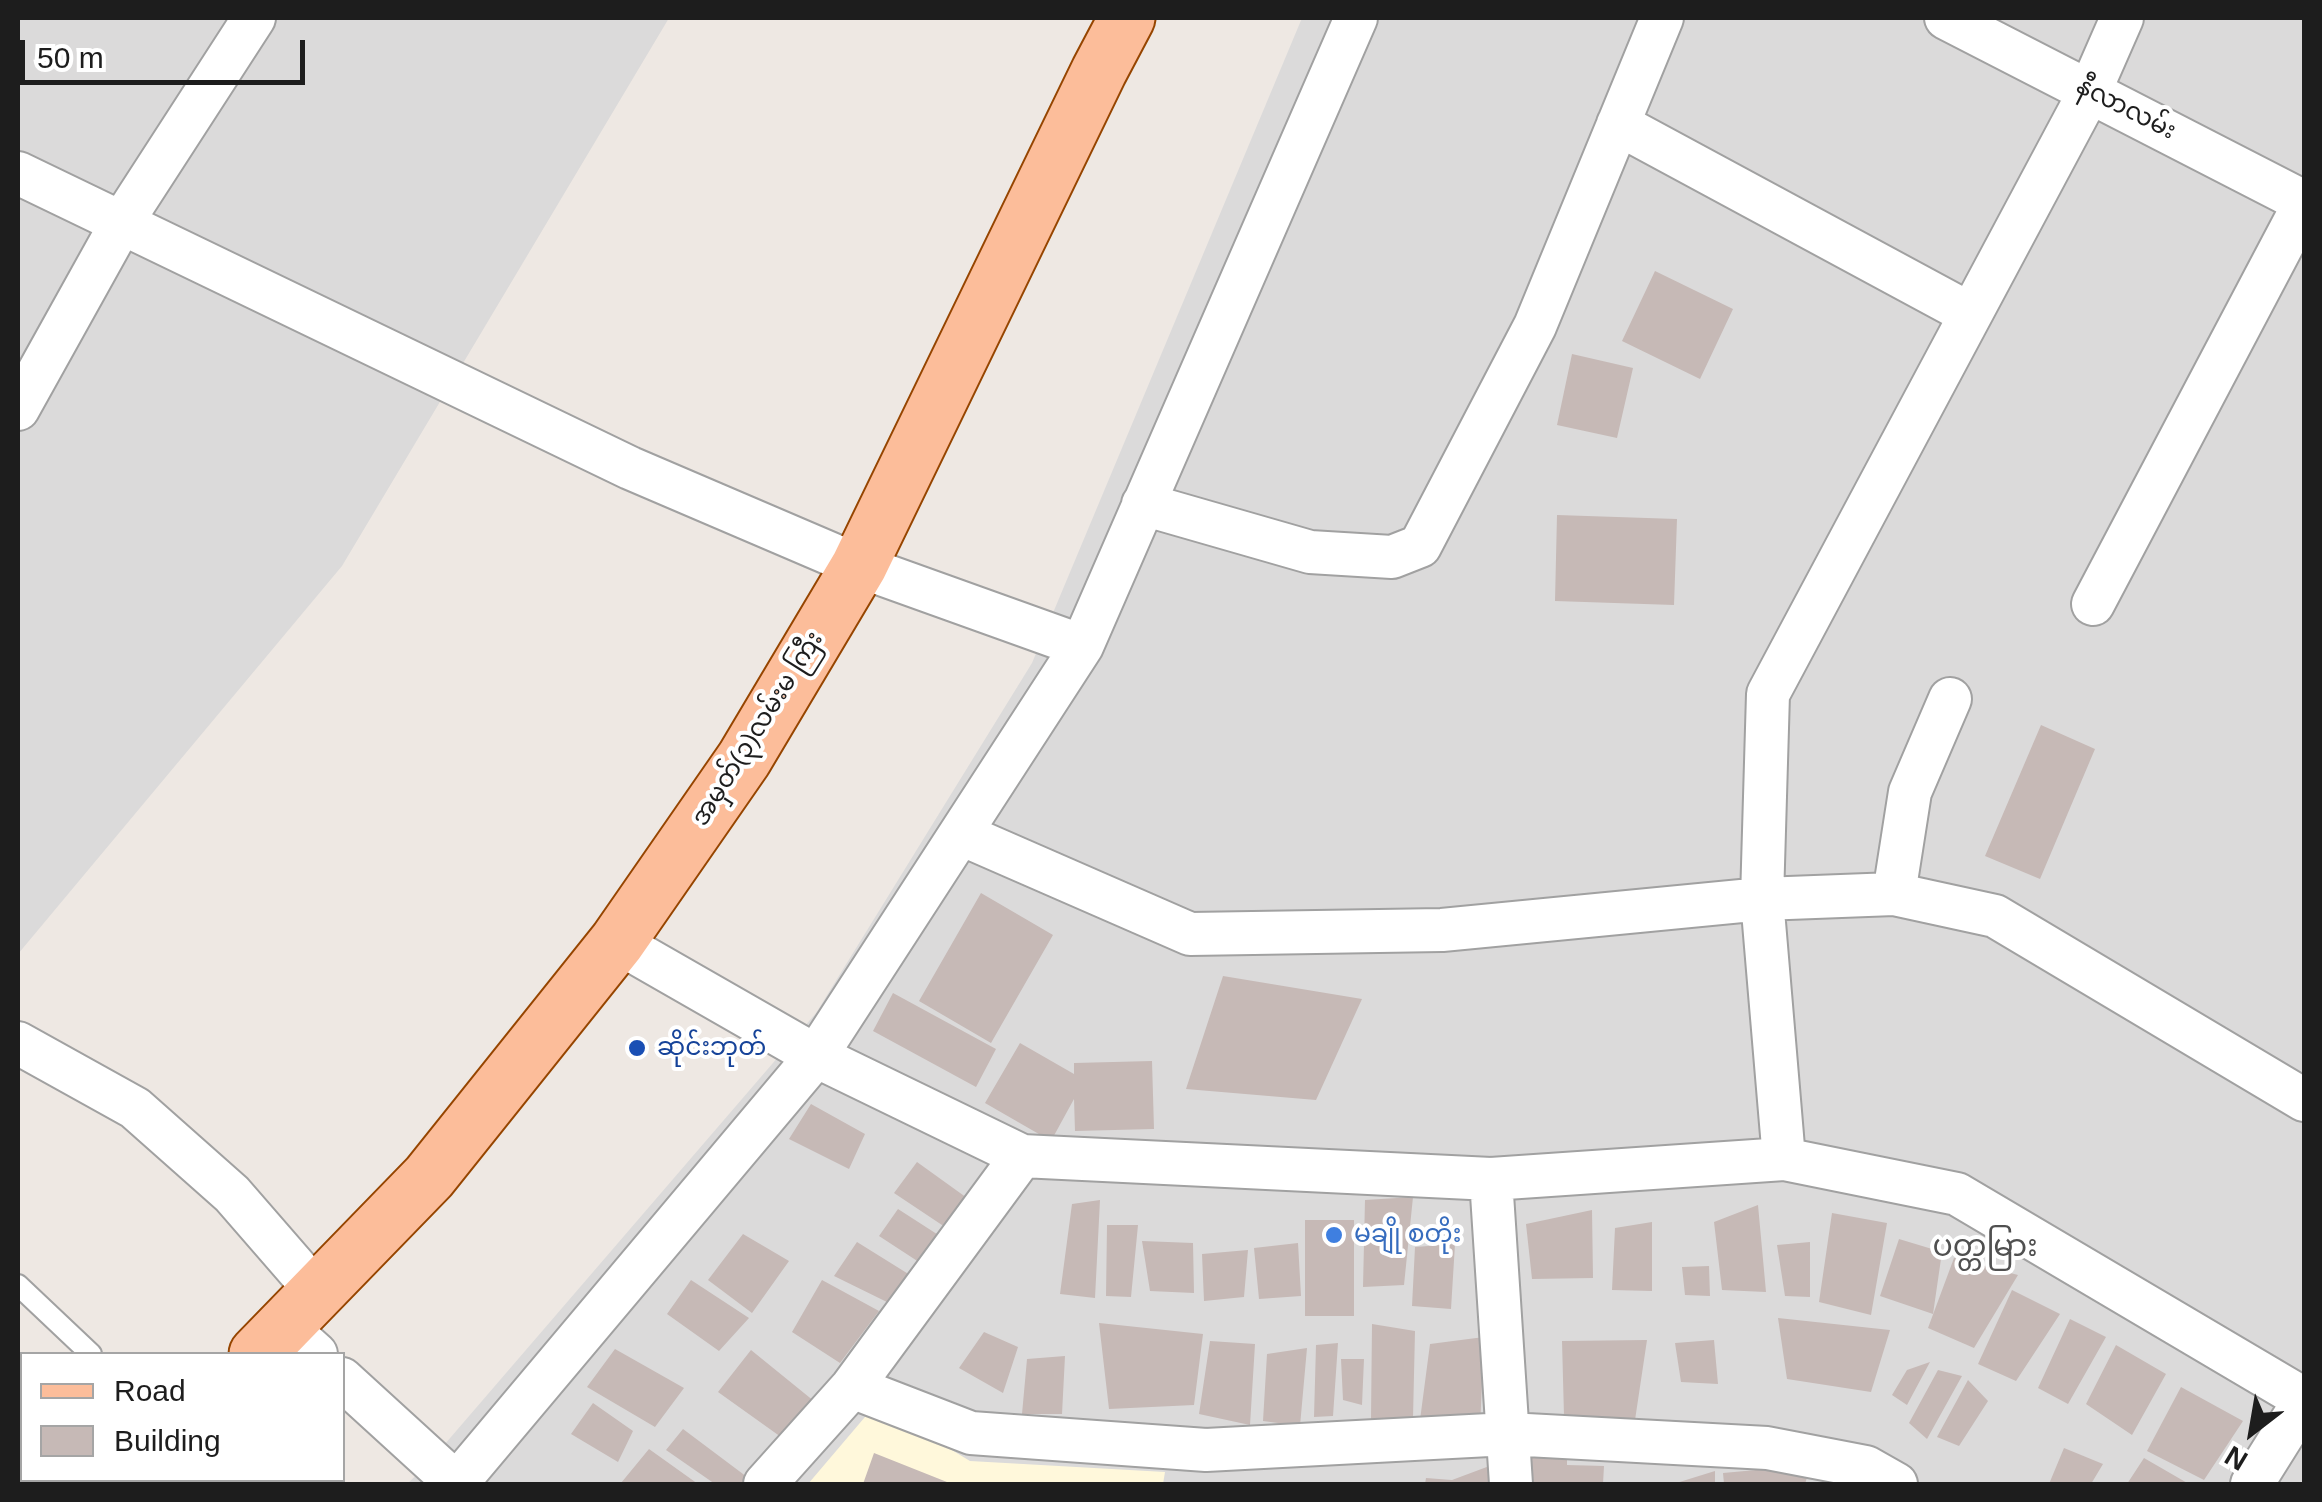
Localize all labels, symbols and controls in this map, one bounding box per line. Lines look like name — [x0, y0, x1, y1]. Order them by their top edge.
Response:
scale bar — [25, 20, 310, 82]
text: 50 m — [37, 41, 104, 74]
street label: နီလာလမ်း — [2071, 71, 2181, 147]
street label: အမှတ်(၃)လမ်းမ ကြီး — [686, 626, 830, 832]
place label: ဆိုင်းဘုတ် — [657, 1033, 766, 1063]
marker: ဆိုင်းဘုတ် — [626, 1037, 648, 1059]
place label: မချို စတိုး — [1354, 1220, 1461, 1250]
marker: မချို စတိုး — [1323, 1224, 1345, 1246]
district label: ပတ္တမြား — [1932, 1230, 2038, 1266]
legend — [20, 1352, 345, 1482]
text: Road — [114, 1374, 186, 1407]
north arrow — [2202, 1382, 2302, 1482]
text: Building — [114, 1424, 221, 1457]
text: N — [2220, 1440, 2253, 1477]

